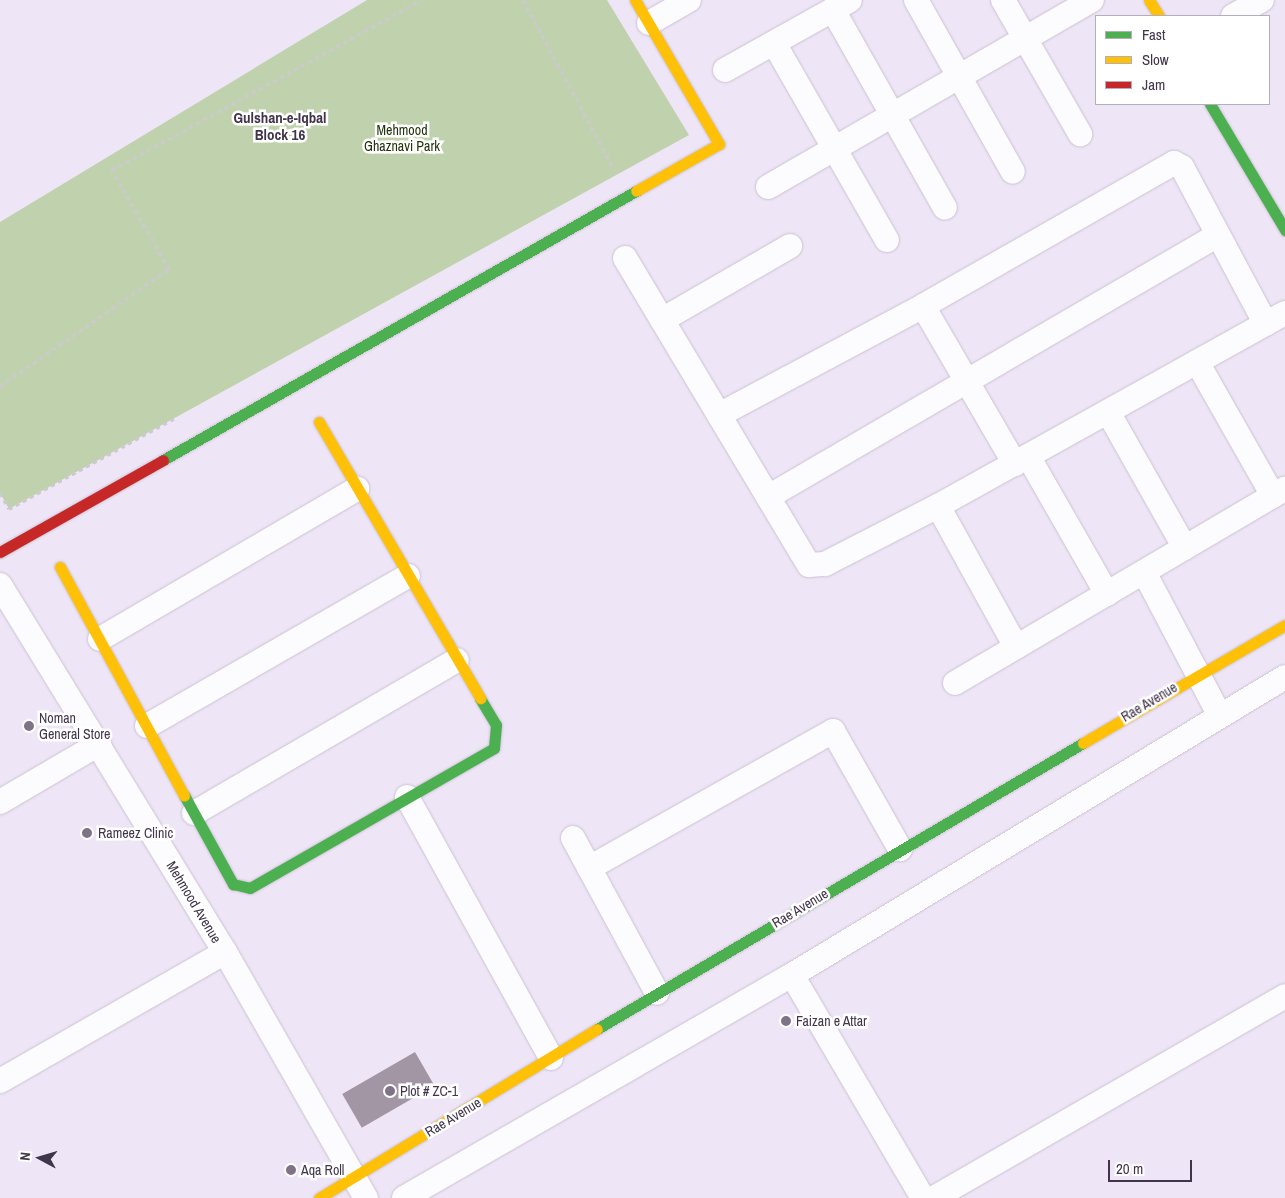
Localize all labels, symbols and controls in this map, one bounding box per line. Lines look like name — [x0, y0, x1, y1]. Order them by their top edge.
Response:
legend — [1095, 15, 1270, 105]
text: Fast — [1142, 24, 1165, 45]
text: Slow — [1142, 49, 1169, 70]
text: Jam — [1142, 74, 1165, 95]
district label: Gulshan-e-Iqbal Block 16 — [234, 108, 326, 143]
park label: Mehmood Ghaznavi Park — [364, 122, 440, 154]
street label: Rae Avenue — [1118, 679, 1180, 725]
place label: Noman General Store — [39, 710, 110, 742]
marker: Noman General Store — [23, 720, 35, 732]
place label: Rameez Clinic — [98, 825, 173, 841]
marker: Rameez Clinic — [80, 826, 94, 840]
street label: Mehmood Avenue — [163, 858, 225, 946]
street label: Rae Avenue — [769, 885, 831, 931]
place label: Faizan e Attar — [796, 1013, 868, 1029]
marker: Faizan e Attar — [780, 1015, 792, 1027]
place label: Plot # ZC-1 — [400, 1083, 458, 1099]
marker: Plot # ZC-1 — [384, 1085, 396, 1097]
street label: Rae Avenue — [422, 1094, 484, 1140]
north arrow — [15, 1133, 65, 1183]
scale bar — [1110, 1150, 1194, 1182]
text: N — [16, 1151, 34, 1162]
text: 20 m — [1116, 1158, 1143, 1179]
place label: Aqa Roll — [301, 1162, 344, 1178]
marker: Aqa Roll — [285, 1164, 297, 1176]

